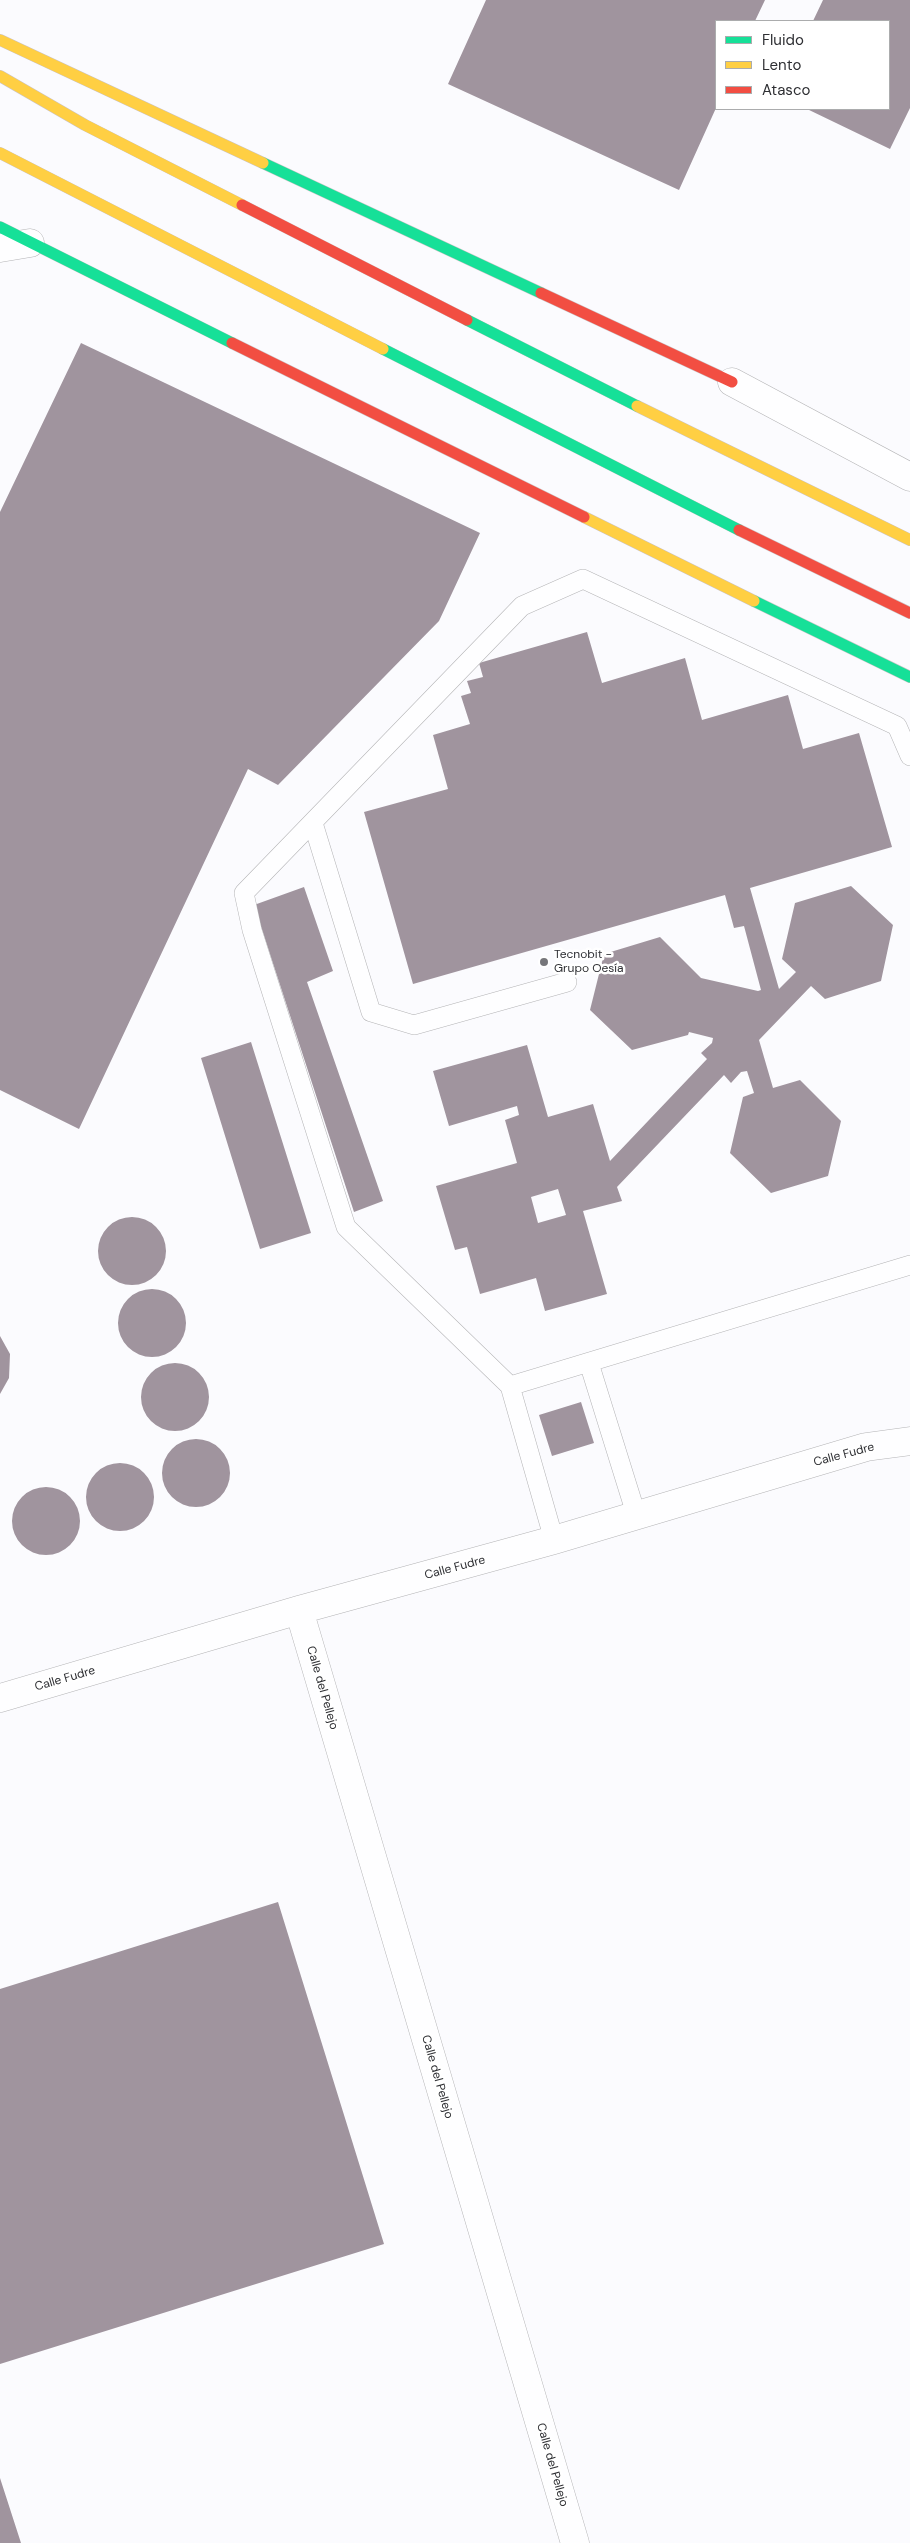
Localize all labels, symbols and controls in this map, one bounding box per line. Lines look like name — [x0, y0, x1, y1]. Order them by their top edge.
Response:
legend — [715, 20, 890, 110]
text: Fluido — [762, 30, 804, 50]
text: Lento — [762, 55, 801, 75]
text: Atasco — [762, 80, 810, 100]
place label: Tecnobit - Grupo Oesía — [554, 948, 624, 976]
marker: Tecnobit - Grupo Oesía — [538, 956, 550, 968]
street label: Calle Fudre — [812, 1440, 876, 1470]
street label: Calle Fudre — [423, 1553, 487, 1583]
street label: Calle del Pellejo — [303, 1645, 341, 1731]
street label: Calle Fudre — [33, 1663, 97, 1695]
street label: Calle del Pellejo — [418, 2034, 456, 2120]
street label: Calle del Pellejo — [533, 2422, 571, 2508]

